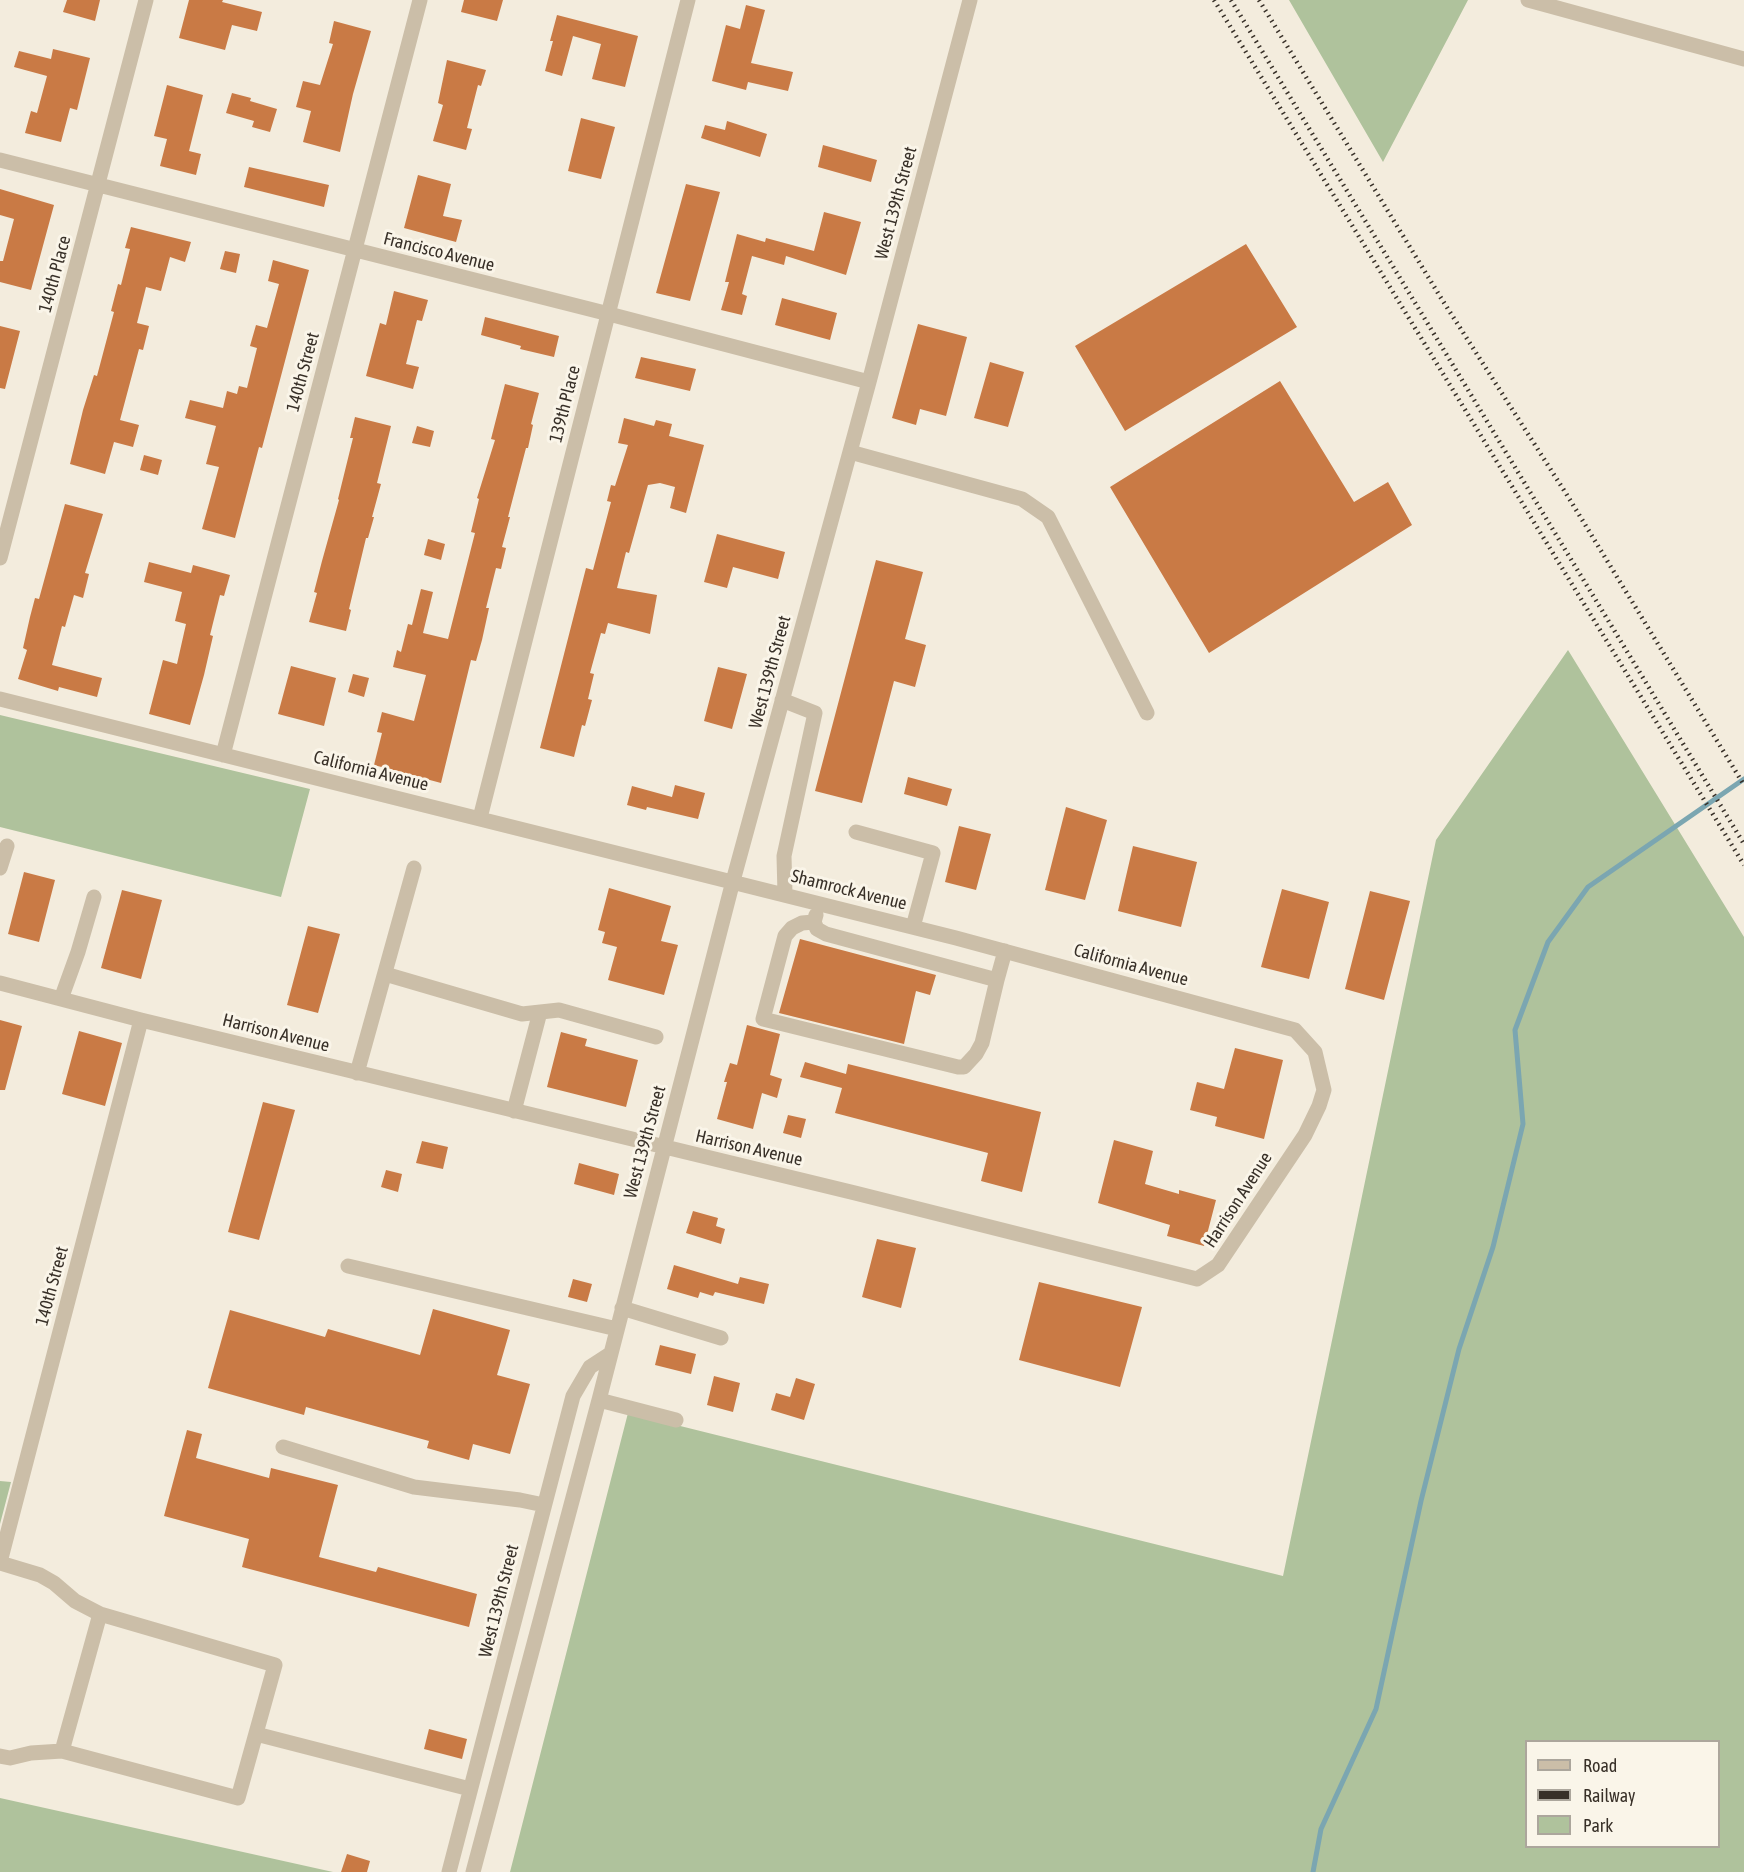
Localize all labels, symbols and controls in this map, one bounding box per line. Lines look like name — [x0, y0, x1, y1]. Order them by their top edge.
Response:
street label: West 139th Street — [871, 144, 921, 262]
street label: Francisco Avenue — [381, 228, 497, 276]
street label: 140th Place — [34, 233, 76, 315]
street label: 140th Street — [282, 330, 324, 414]
street label: 139th Place — [545, 363, 585, 445]
street label: West 139th Street — [745, 613, 795, 731]
street label: California Avenue — [311, 746, 431, 796]
street label: Shamrock Avenue — [789, 865, 909, 915]
street label: California Avenue — [1071, 939, 1191, 991]
street label: Harrison Avenue — [220, 1009, 332, 1057]
street label: West 139th Street — [620, 1083, 670, 1201]
street label: Harrison Avenue — [693, 1125, 805, 1171]
street label: Harrison Avenue — [1199, 1148, 1277, 1252]
street label: 140th Street — [31, 1244, 73, 1328]
street label: West 139th Street — [474, 1542, 524, 1660]
legend — [1525, 1740, 1720, 1848]
text: Road — [1583, 1755, 1617, 1776]
text: Railway — [1583, 1785, 1635, 1806]
text: Park — [1583, 1815, 1613, 1836]

